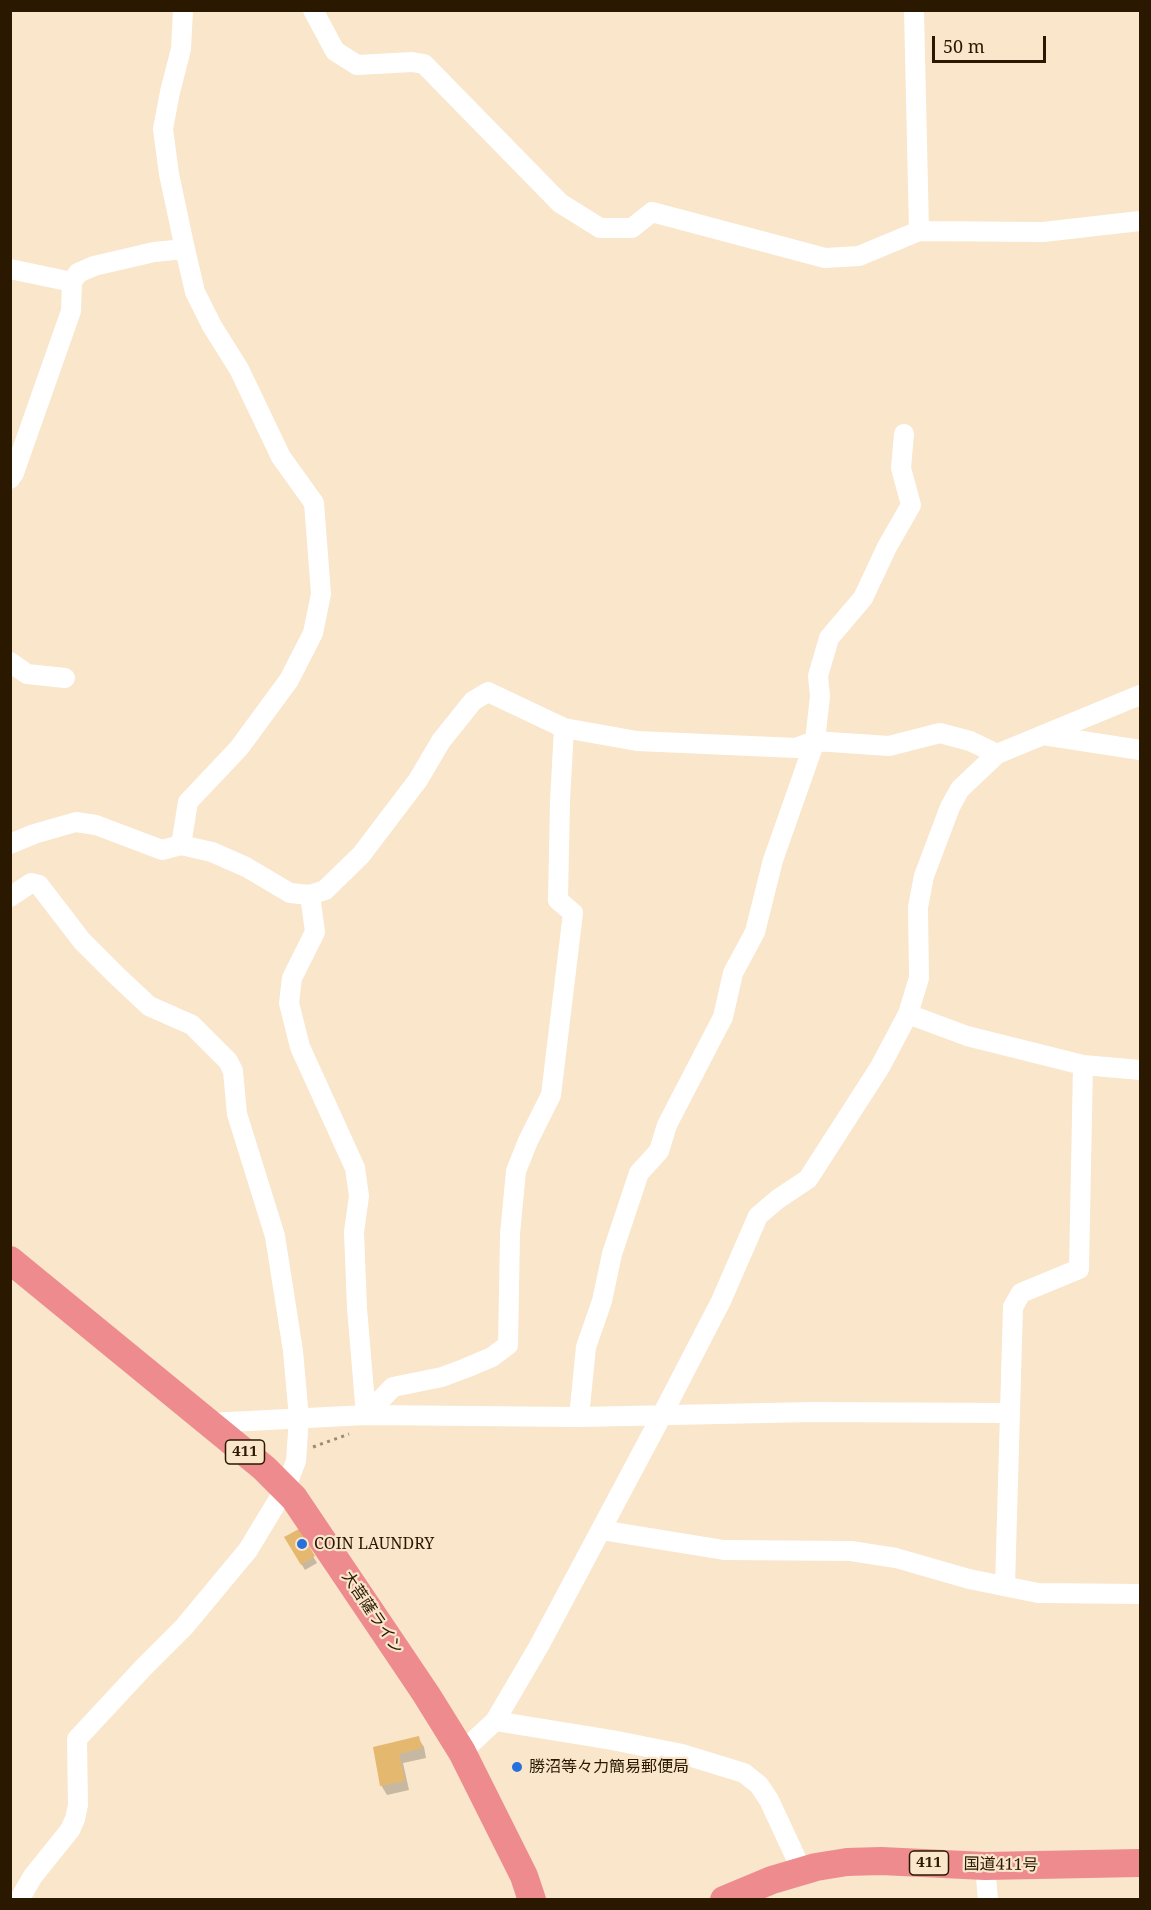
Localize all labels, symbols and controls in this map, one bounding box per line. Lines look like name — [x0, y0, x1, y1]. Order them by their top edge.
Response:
scale bar — [935, 24, 1049, 62]
text: 50 m — [943, 34, 985, 58]
road number: 411 — [226, 1440, 264, 1464]
place label: COIN LAUNDRY — [314, 1534, 434, 1554]
marker: COIN LAUNDRY — [295, 1537, 309, 1551]
street label: 大菩薩ライン — [337, 1568, 407, 1658]
place label: 勝沼等々力簡易郵便局 — [529, 1757, 689, 1777]
marker: 勝沼等々力簡易郵便局 — [510, 1760, 524, 1774]
road number: 411 — [910, 1851, 948, 1875]
street label: 国道411号 — [963, 1855, 1039, 1875]

